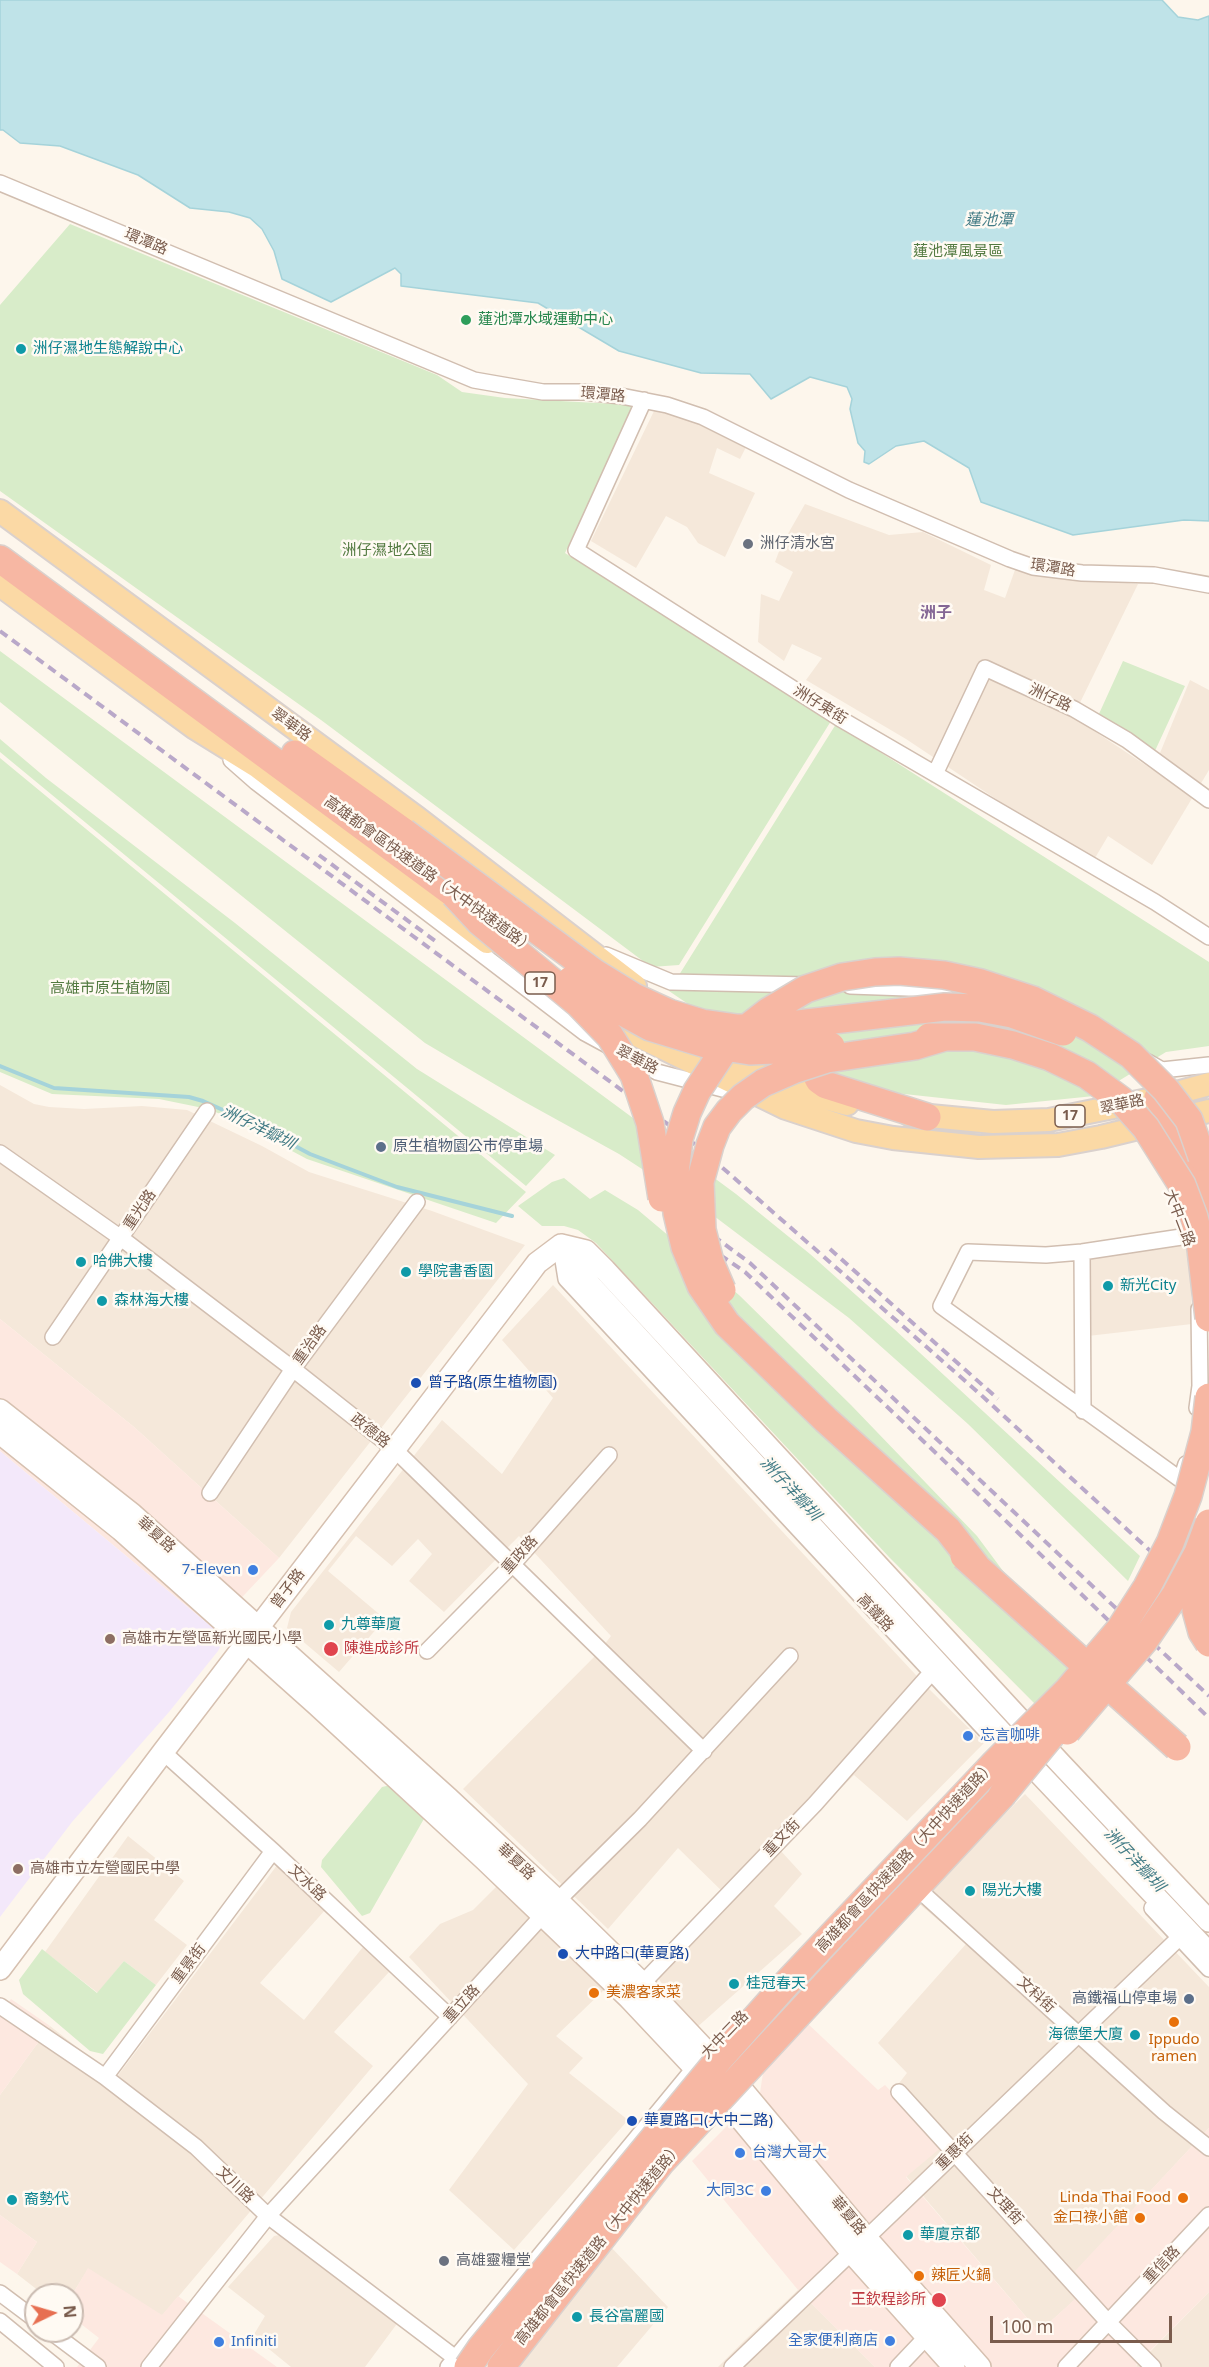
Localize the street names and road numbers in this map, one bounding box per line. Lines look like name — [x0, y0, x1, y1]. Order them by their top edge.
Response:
street label: 環潭路 — [122, 225, 170, 259]
street label: 環潭路 — [580, 384, 626, 406]
street label: 環潭路 — [1029, 556, 1077, 580]
street label: 洲仔路 — [1026, 680, 1074, 716]
street label: 洲仔東街 — [790, 681, 850, 729]
street label: 翠華路 — [268, 704, 314, 746]
street label: 高雄都會區快速道路（大中快速道路） — [321, 793, 537, 957]
road number: 17 — [525, 972, 555, 994]
street label: 翠華路 — [613, 1042, 661, 1078]
street label: 翠華路 — [1098, 1092, 1146, 1118]
road number: 17 — [1055, 1105, 1085, 1127]
street label: 重光路 — [120, 1186, 160, 1234]
street label: 大中二路 — [1160, 1187, 1198, 1249]
street label: 重治路 — [289, 1322, 331, 1368]
street label: 政德路 — [347, 1410, 393, 1452]
street label: 華夏路 — [133, 1513, 179, 1557]
street label: 重政路 — [498, 1532, 542, 1578]
street label: 曾子路 — [267, 1566, 309, 1612]
street label: 高鐵路 — [853, 1590, 897, 1636]
street label: 高雄都會區快速道路（大中快速道路） — [812, 1758, 1000, 1956]
street label: 重文街 — [760, 1816, 804, 1860]
street label: 華夏路 — [493, 1840, 539, 1884]
street label: 文水路 — [284, 1861, 330, 1905]
street label: 重景街 — [168, 1941, 210, 1987]
street label: 文科街 — [1013, 1973, 1059, 2017]
street label: 重立路 — [440, 1981, 484, 2027]
street label: 大中二路 — [698, 2007, 752, 2063]
street label: 重惠街 — [933, 2130, 977, 2174]
street label: 高雄都會區快速道路（大中快速道路） — [512, 2139, 686, 2349]
street label: 文川路 — [213, 2163, 257, 2207]
street label: 文理街 — [983, 2183, 1027, 2229]
street label: 華夏路 — [827, 2193, 869, 2239]
street label: 重信路 — [1140, 2242, 1184, 2288]

